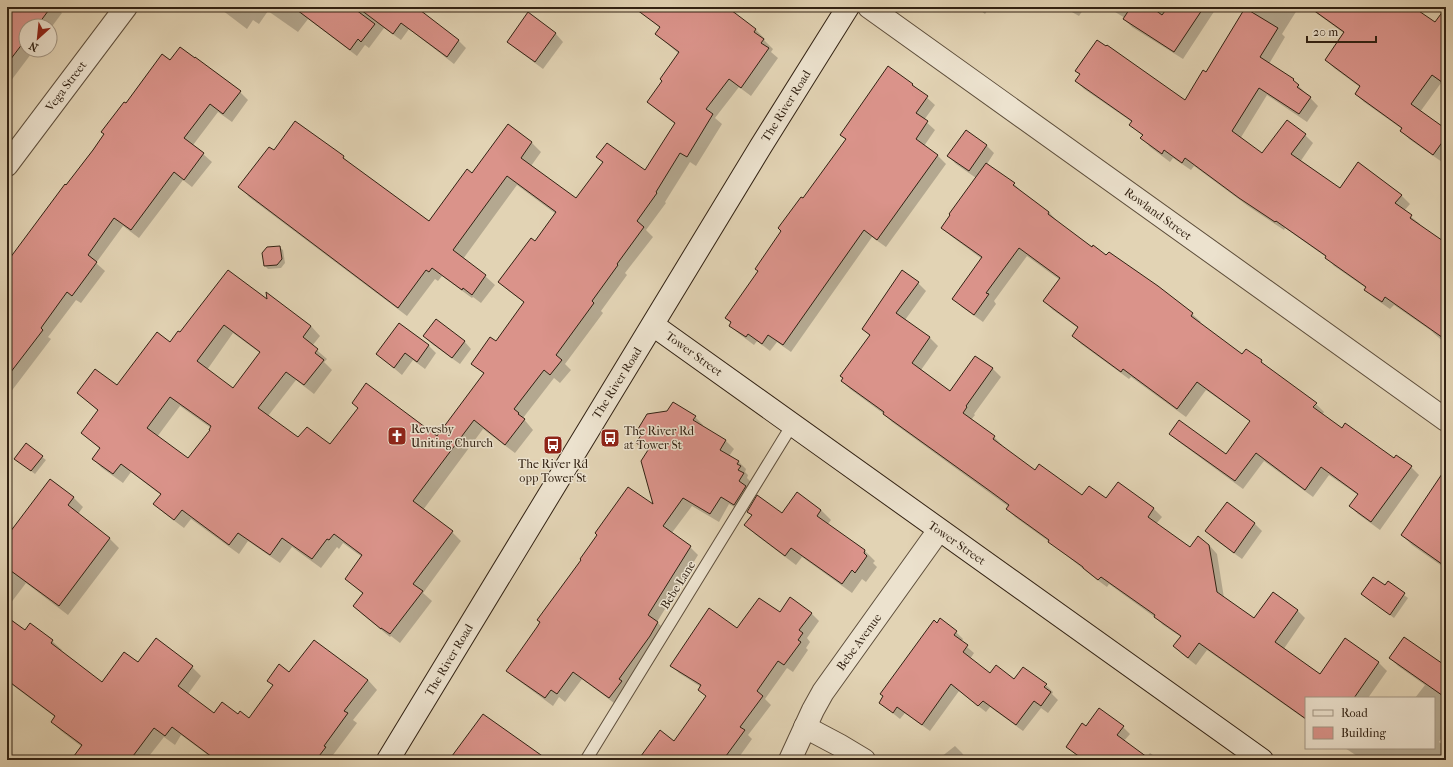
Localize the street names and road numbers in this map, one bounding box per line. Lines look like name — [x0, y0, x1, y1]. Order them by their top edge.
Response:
street label: Vega Street — [42, 58, 90, 115]
street label: The River Road — [758, 67, 814, 144]
street label: Rowland Street — [1122, 185, 1195, 244]
street label: Tower Street — [663, 329, 726, 380]
street label: The River Road — [589, 344, 645, 421]
street label: Tower Street — [926, 518, 989, 568]
street label: Bebe Lane — [658, 558, 698, 612]
street label: Bebe Avenue — [834, 611, 884, 673]
street label: The River Road — [422, 621, 476, 699]

